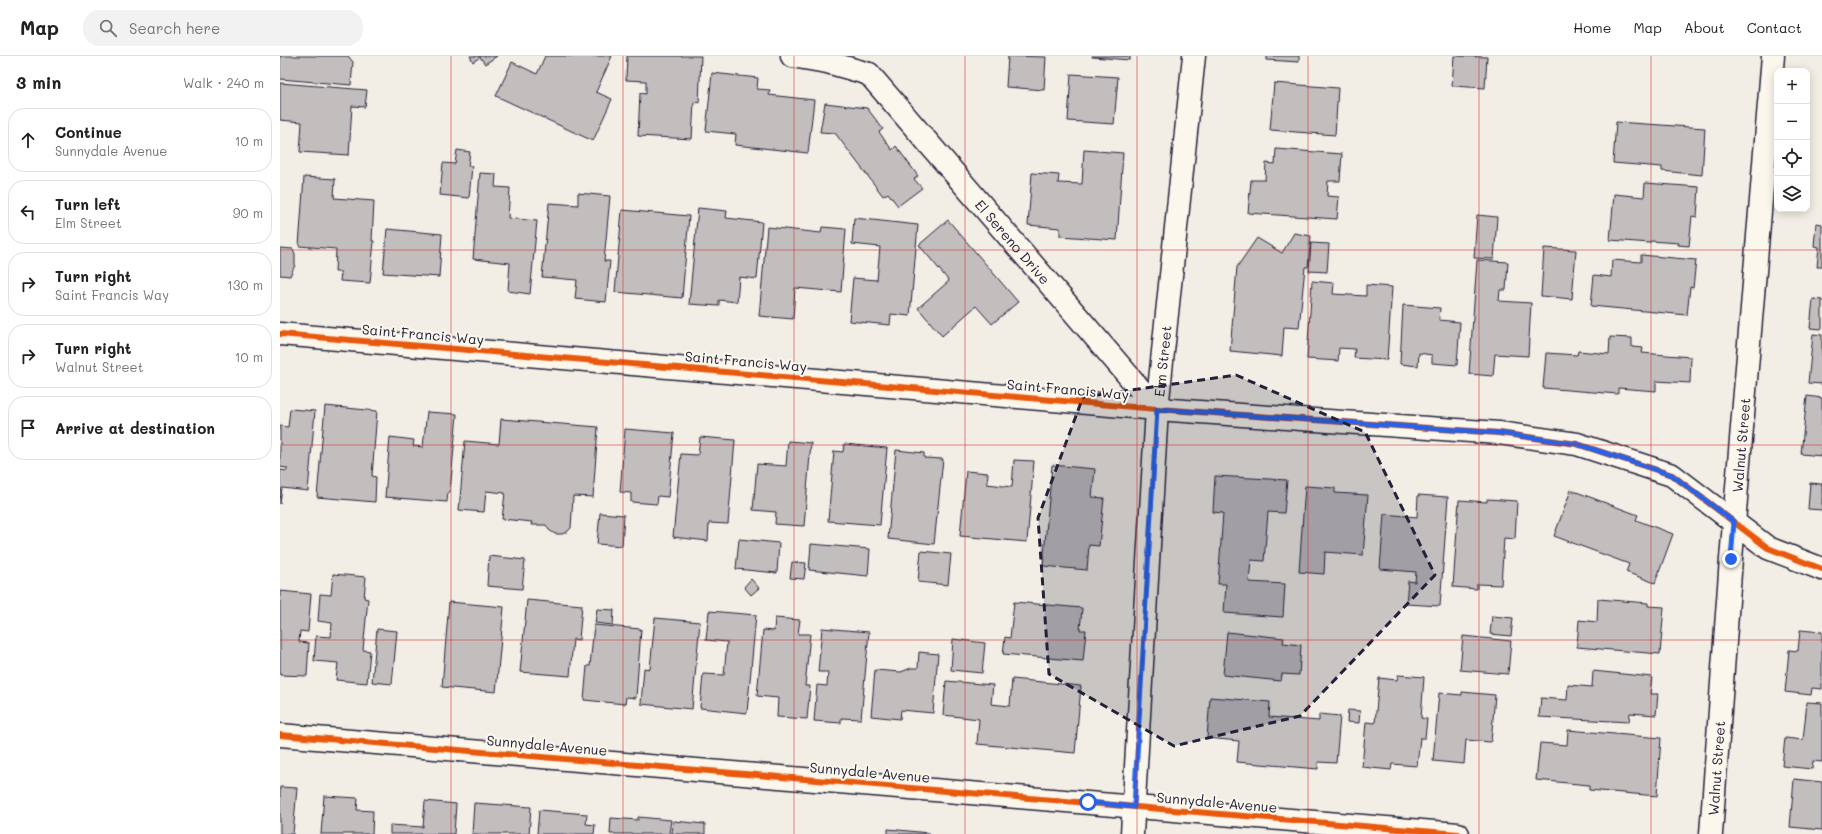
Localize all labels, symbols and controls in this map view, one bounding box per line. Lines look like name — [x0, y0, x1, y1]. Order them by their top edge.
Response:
search box — [83, 10, 363, 46]
text: Map — [20, 15, 59, 40]
icon: search — [97, 17, 119, 39]
text: Search here — [129, 18, 220, 38]
text: Home — [1573, 18, 1611, 37]
text: Map — [1633, 18, 1662, 37]
text: About — [1684, 18, 1725, 37]
text: Contact — [1747, 18, 1802, 37]
map controls — [1774, 68, 1810, 212]
button: + — [1774, 68, 1810, 104]
text: 3 min — [16, 71, 61, 93]
text: Walk · 240 m — [183, 74, 264, 91]
button: − — [1774, 104, 1810, 140]
text: Continue — [55, 122, 122, 142]
icon: ahead — [17, 129, 39, 151]
text: 10 m — [235, 132, 263, 149]
button: locate — [1774, 140, 1810, 176]
text: Sunnydale Avenue — [55, 142, 167, 159]
button: layers — [1774, 176, 1810, 212]
text: Turn left — [55, 194, 120, 214]
street label: El Sereno Drive — [971, 195, 1055, 288]
icon: left — [17, 201, 39, 223]
text: 90 m — [233, 204, 263, 221]
text: Elm Street — [55, 214, 122, 231]
text: Turn right — [55, 266, 132, 286]
icon: right — [17, 273, 39, 295]
text: 130 m — [227, 276, 263, 293]
text: Saint Francis Way — [55, 286, 169, 303]
street label: Saint Francis Way — [361, 319, 485, 349]
street label: Elm Street — [1149, 324, 1175, 398]
text: Turn right — [55, 338, 132, 358]
icon: right — [17, 345, 39, 367]
street label: Saint Francis Way — [684, 346, 808, 376]
text: 10 m — [235, 348, 263, 365]
text: Walnut Street — [55, 358, 143, 375]
street label: Saint Francis Way — [1006, 374, 1130, 404]
street label: Walnut Street — [1727, 397, 1754, 493]
icon: arrive — [17, 417, 39, 439]
text: Arrive at destination — [55, 418, 215, 438]
route end — [1722, 550, 1740, 568]
street label: Walnut Street — [1703, 720, 1729, 816]
street label: Sunnydale Avenue — [486, 730, 608, 760]
street label: Sunnydale Avenue — [809, 757, 931, 787]
street label: Sunnydale Avenue — [1156, 787, 1278, 817]
route start — [1079, 793, 1097, 811]

